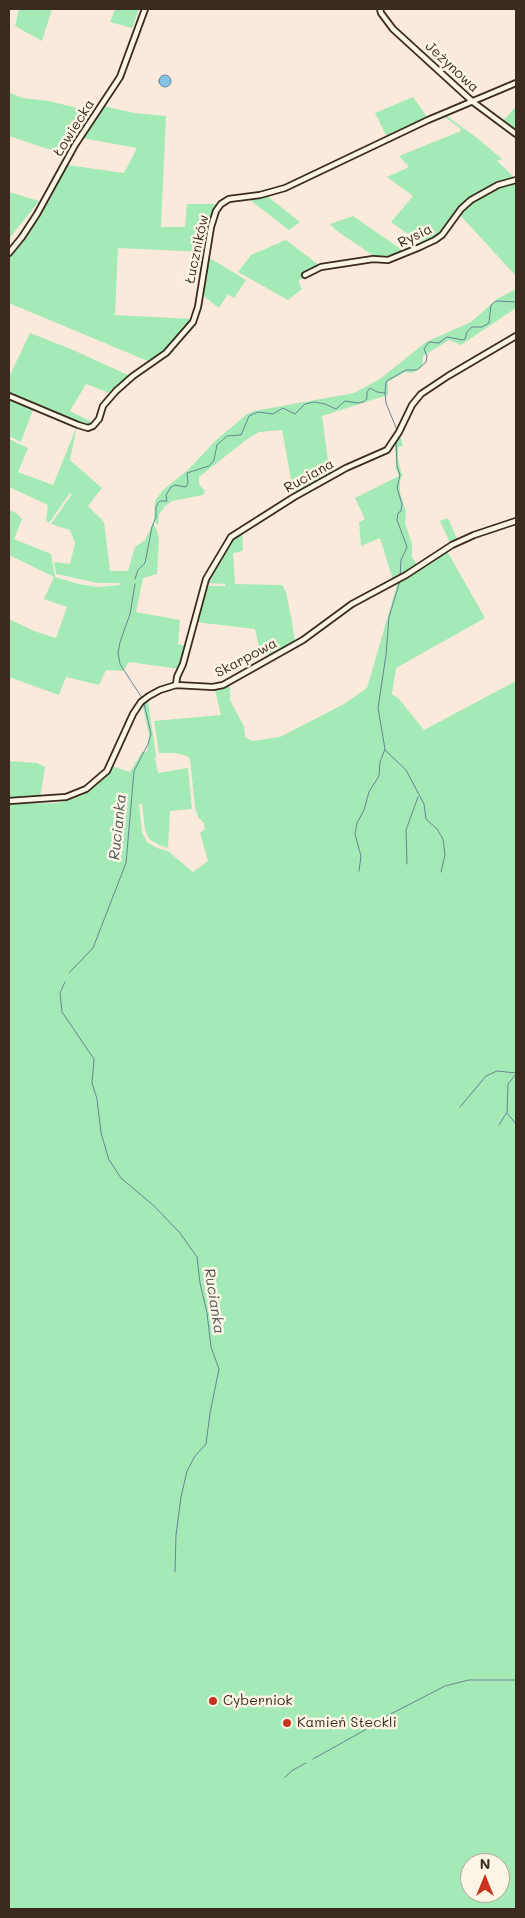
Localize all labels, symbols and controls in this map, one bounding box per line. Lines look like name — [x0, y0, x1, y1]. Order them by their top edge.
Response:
street label: Jeżynowa — [422, 38, 482, 96]
street label: Łowiecka — [50, 96, 98, 160]
street label: Łuczników — [182, 213, 212, 285]
street label: Rysia — [395, 221, 435, 251]
street label: Ruciana — [281, 455, 337, 497]
street label: Skarpowa — [212, 635, 280, 681]
water label: Rucianka — [106, 793, 130, 861]
water label: Rucianka — [200, 1267, 228, 1335]
place label: Cyberniok — [223, 1693, 293, 1709]
marker: Cyberniok — [207, 1695, 219, 1707]
place label: Kamień Steckli — [297, 1715, 397, 1731]
marker: Kamień Steckli — [281, 1717, 293, 1729]
north arrow — [460, 1853, 510, 1903]
text: N — [480, 1854, 490, 1873]

